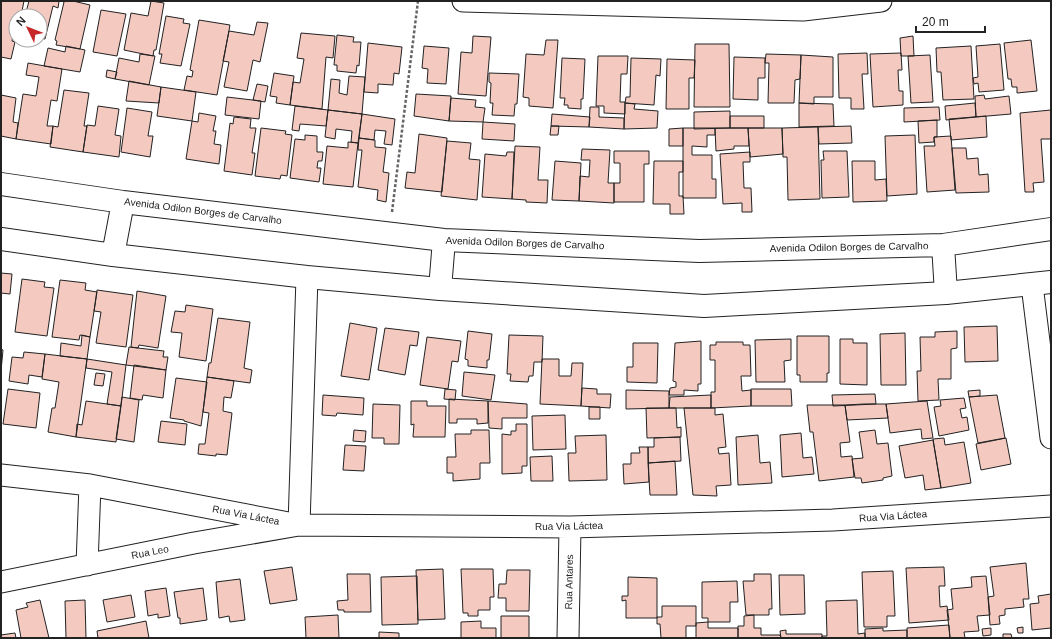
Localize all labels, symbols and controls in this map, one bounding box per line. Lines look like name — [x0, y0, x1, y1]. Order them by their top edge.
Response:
north arrow — [8, 8, 48, 48]
scale bar — [916, 8, 985, 34]
text: N — [14, 14, 28, 28]
text: 20 m — [922, 15, 949, 29]
street label: Avenida Odilon Borges de Carvalho — [124, 196, 283, 226]
street label: Avenida Odilon Borges de Carvalho — [445, 235, 605, 251]
street label: Avenida Odilon Borges de Carvalho — [770, 240, 929, 254]
street label: Rua Via Láctea — [211, 503, 281, 527]
street label: Rua Via Láctea — [859, 508, 928, 524]
street label: Rua Via Láctea — [535, 520, 604, 532]
street label: Rua Leo — [130, 543, 170, 561]
street label: Rua Antares — [563, 554, 575, 610]

